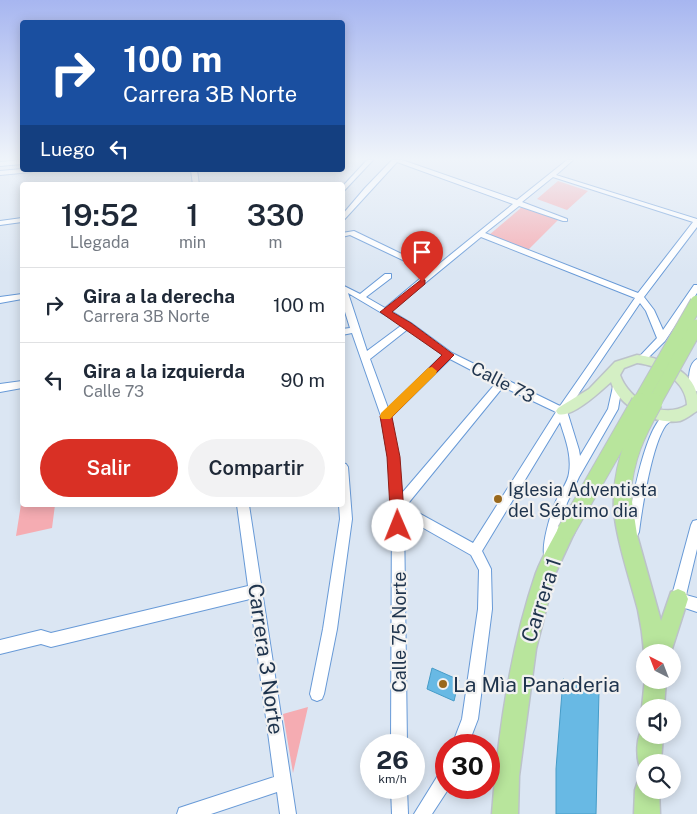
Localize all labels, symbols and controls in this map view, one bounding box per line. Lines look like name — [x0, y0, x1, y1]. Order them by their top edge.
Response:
text: 100 m — [123, 39, 222, 80]
icon: right — [40, 40, 105, 105]
text: Carrera 3B Norte — [123, 81, 297, 107]
icon: left — [105, 135, 133, 163]
text: Luego — [40, 138, 95, 160]
text: 19:52 — [61, 197, 138, 233]
text: 1 — [186, 197, 199, 233]
text: 330 — [247, 197, 304, 233]
pin — [401, 231, 443, 282]
text: Llegada — [70, 233, 129, 252]
text: min — [179, 233, 206, 252]
text: m — [269, 233, 282, 252]
icon: arrive — [408, 238, 436, 266]
text: Gira a la derecha — [83, 285, 235, 307]
icon: right — [40, 291, 68, 319]
text: 100 m — [273, 294, 325, 316]
text: Carrera 3B Norte — [83, 307, 210, 326]
street label: Calle 73 — [468, 357, 538, 407]
text: Gira a la izquierda — [83, 360, 245, 382]
icon: left — [40, 366, 68, 394]
text: 90 m — [281, 369, 325, 391]
text: Calle 73 — [83, 382, 144, 401]
button: Salir — [40, 439, 178, 497]
button: Compartir — [188, 439, 325, 497]
place label: Iglesia Adventista del Séptimo dia — [508, 479, 657, 521]
marker: Iglesia Adventista del Séptimo dia — [492, 493, 504, 505]
position arrow — [371, 499, 423, 551]
street label: Carrera 1 — [516, 555, 566, 645]
street label: Calle 75 Norte — [389, 572, 410, 692]
street label: Carrera 3 Norte — [243, 582, 289, 736]
north arrow — [636, 644, 681, 689]
map controls — [636, 644, 681, 799]
place label: La Mìa Panaderia — [453, 672, 620, 697]
marker: La Mìa Panaderia — [437, 678, 449, 690]
button: sound — [636, 699, 681, 744]
speed limit sign: 30 — [435, 734, 500, 799]
text: 26 — [376, 745, 409, 775]
button: search — [636, 754, 681, 799]
text: km/h — [378, 772, 407, 786]

